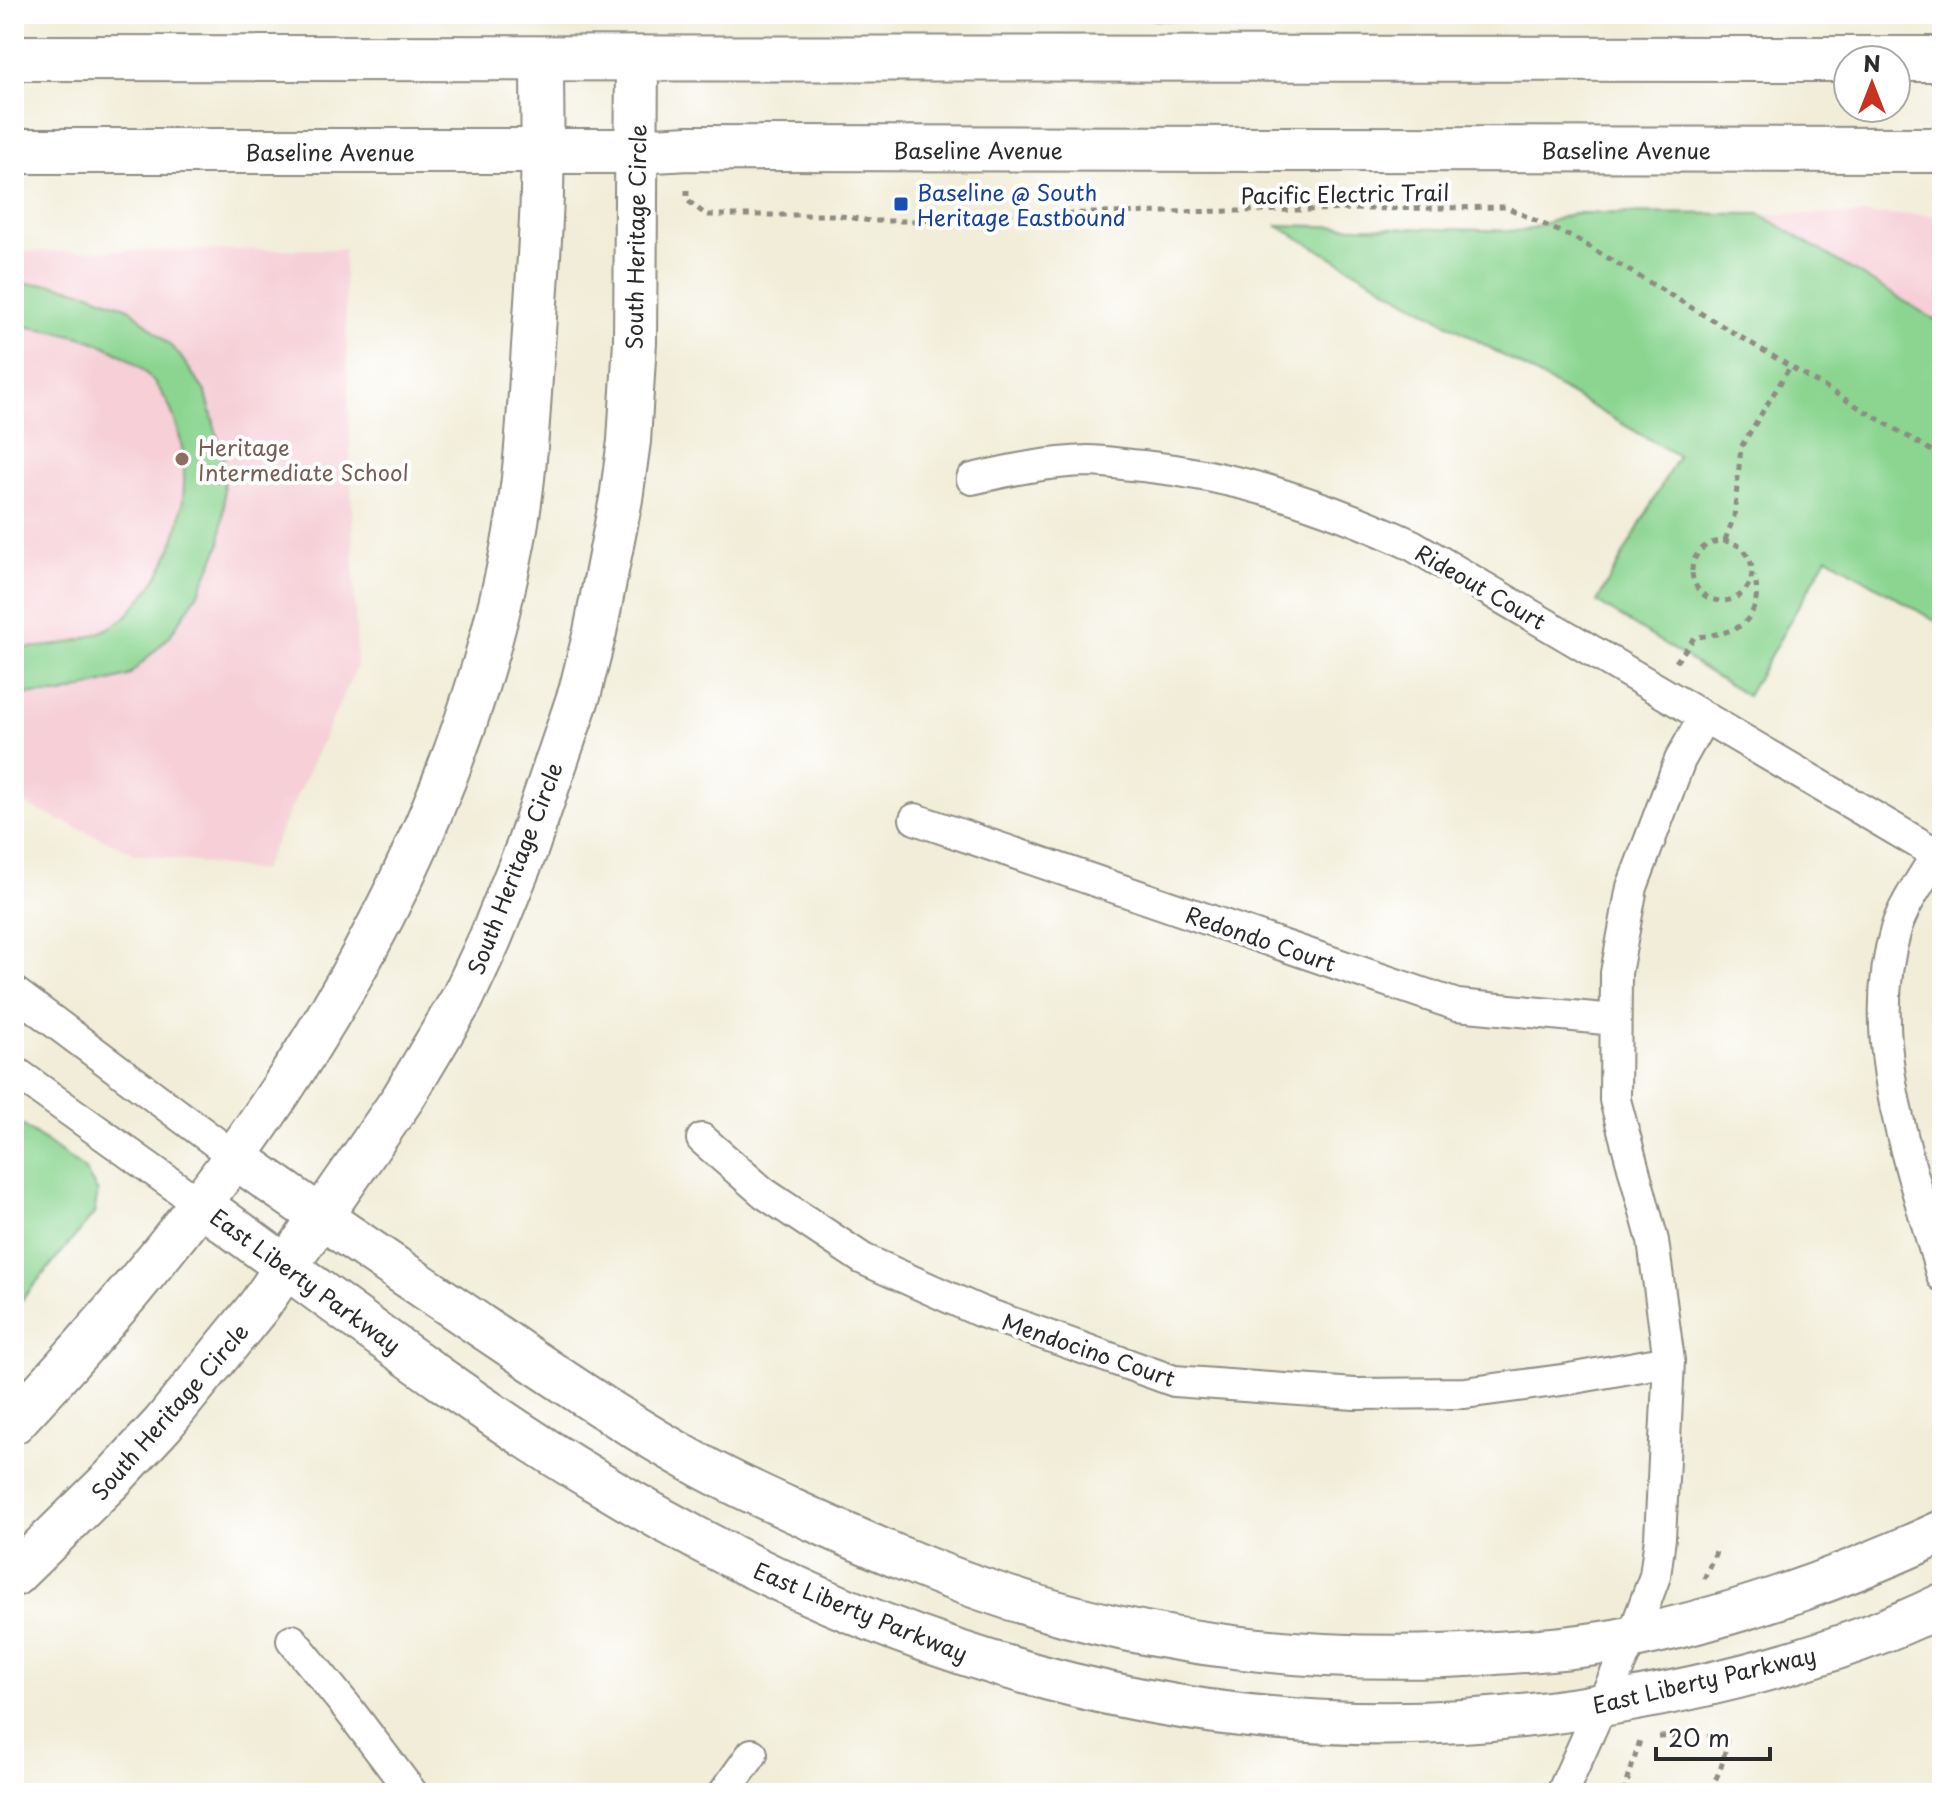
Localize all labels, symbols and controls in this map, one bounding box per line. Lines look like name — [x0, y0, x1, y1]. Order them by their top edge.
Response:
north arrow — [1832, 44, 1912, 124]
text: N — [1863, 46, 1881, 79]
street label: South Heritage Circle — [617, 124, 653, 350]
street label: Baseline Avenue — [893, 133, 1063, 166]
street label: Baseline Avenue — [1541, 133, 1711, 166]
street label: Baseline Avenue — [245, 135, 415, 168]
place label: Baseline @ South Heritage Eastbound — [917, 175, 1126, 233]
street label: Pacific Electric Trail — [1240, 175, 1450, 211]
marker: Baseline @ South Heritage Eastbound — [892, 195, 910, 213]
place label: Heritage Intermediate School — [198, 430, 409, 488]
marker: Heritage Intermediate School — [173, 450, 191, 468]
street label: Rideout Court — [1409, 535, 1553, 637]
street label: South Heritage Circle — [458, 757, 570, 979]
street label: Redondo Court — [1182, 897, 1340, 979]
street label: East Liberty Parkway — [204, 1200, 408, 1360]
street label: Mendocino Court — [998, 1304, 1180, 1394]
street label: South Heritage Circle — [83, 1315, 255, 1507]
street label: East Liberty Parkway — [749, 1553, 973, 1669]
street label: East Liberty Parkway — [1589, 1637, 1819, 1721]
scale bar — [1656, 1711, 1770, 1761]
text: 20 m — [1668, 1719, 1730, 1755]

